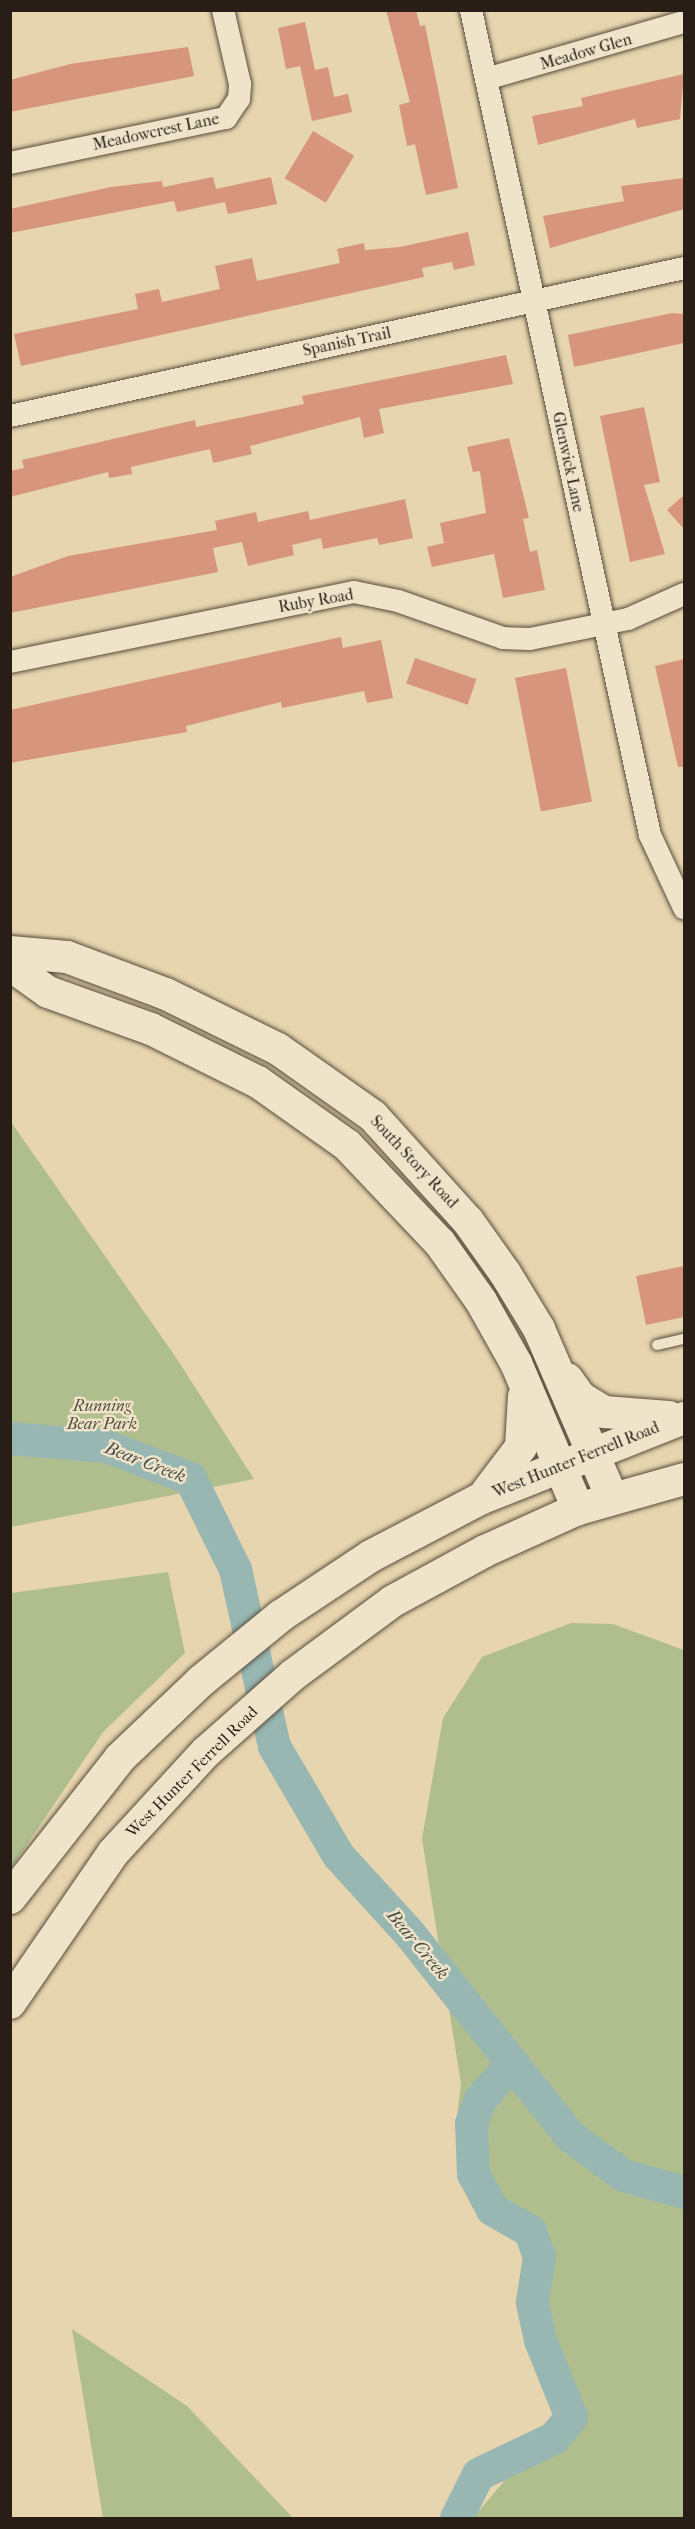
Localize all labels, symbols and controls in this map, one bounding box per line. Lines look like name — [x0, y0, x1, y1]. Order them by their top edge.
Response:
street label: Meadow Glen — [538, 30, 634, 74]
street label: Meadowcrest Lane — [91, 109, 221, 155]
street label: Spanish Trail — [301, 323, 393, 361]
street label: Glenwick Lane — [548, 410, 588, 514]
street label: Ruby Road — [277, 585, 355, 617]
street label: South Story Road — [366, 1112, 462, 1212]
park label: Running Bear Park — [67, 1396, 137, 1434]
street label: West Hunter Ferrell Road — [490, 1418, 662, 1502]
water label: Bear Creek — [102, 1438, 188, 1488]
street label: West Hunter Ferrell Road — [122, 1702, 262, 1842]
water label: Bear Creek — [381, 1906, 453, 1984]

